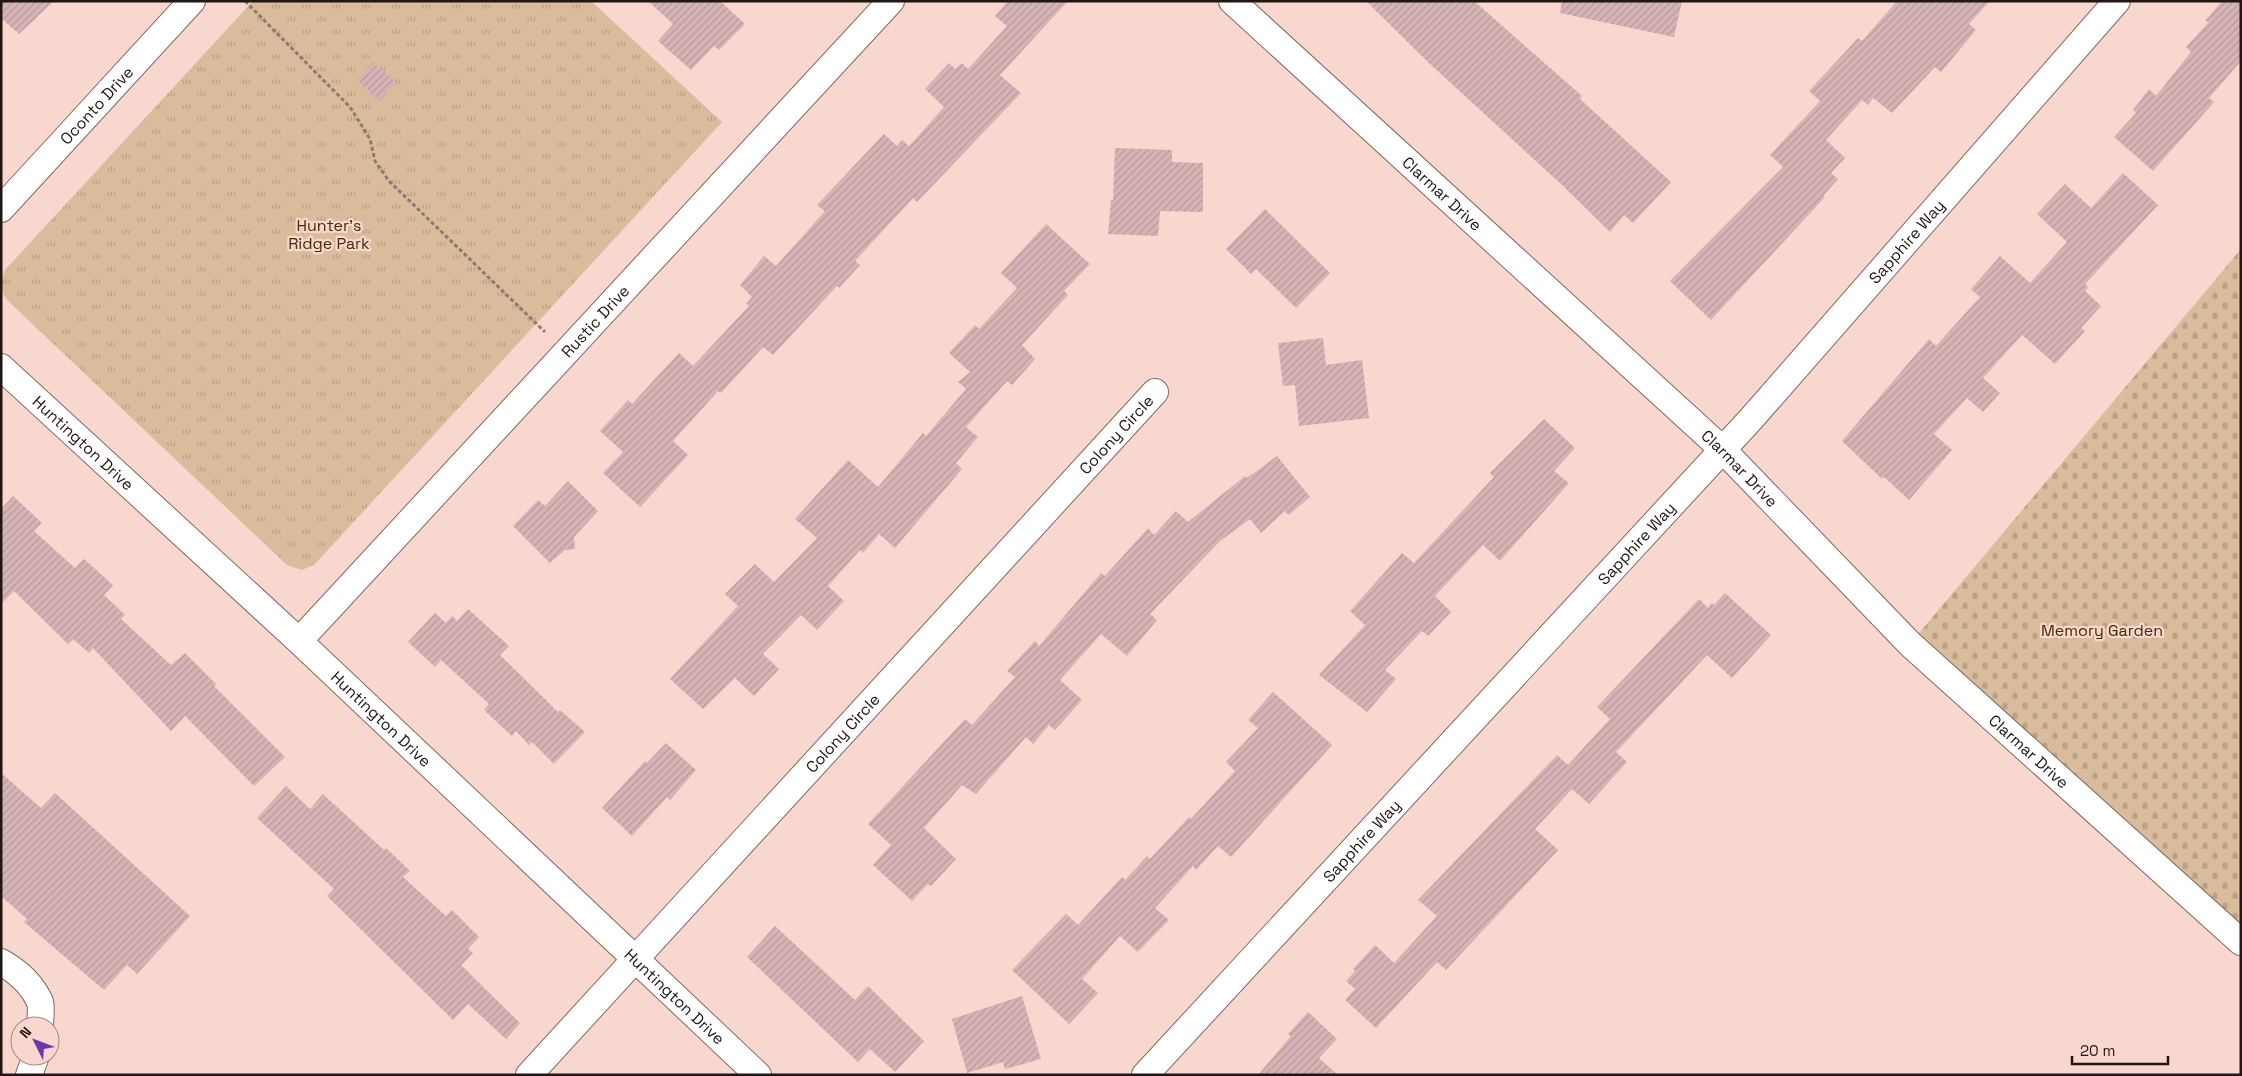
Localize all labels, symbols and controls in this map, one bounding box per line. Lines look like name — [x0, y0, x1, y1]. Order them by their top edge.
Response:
street label: Oconto Drive — [55, 61, 138, 149]
street label: Clarmar Drive — [1398, 151, 1487, 235]
street label: Sapphire Way — [1864, 195, 1949, 288]
park label: Hunter's Ridge Park — [288, 215, 370, 254]
street label: Rustic Drive — [556, 280, 634, 362]
street label: Colony Circle — [1074, 390, 1158, 479]
street label: Huntington Drive — [28, 391, 139, 495]
street label: Clarmar Drive — [1697, 425, 1783, 511]
street label: Sapphire Way — [1593, 497, 1680, 589]
park label: Memory Garden — [2041, 620, 2163, 641]
street label: Huntington Drive — [327, 666, 436, 771]
street label: Colony Circle — [801, 689, 884, 777]
street label: Clarmar Drive — [1985, 710, 2074, 793]
street label: Sapphire Way — [1318, 795, 1405, 886]
street label: Huntington Drive — [620, 944, 729, 1049]
north arrow — [10, 1016, 60, 1066]
text: N — [16, 1023, 35, 1042]
scale bar — [2072, 1034, 2168, 1066]
text: 20 m — [2080, 1041, 2115, 1060]

